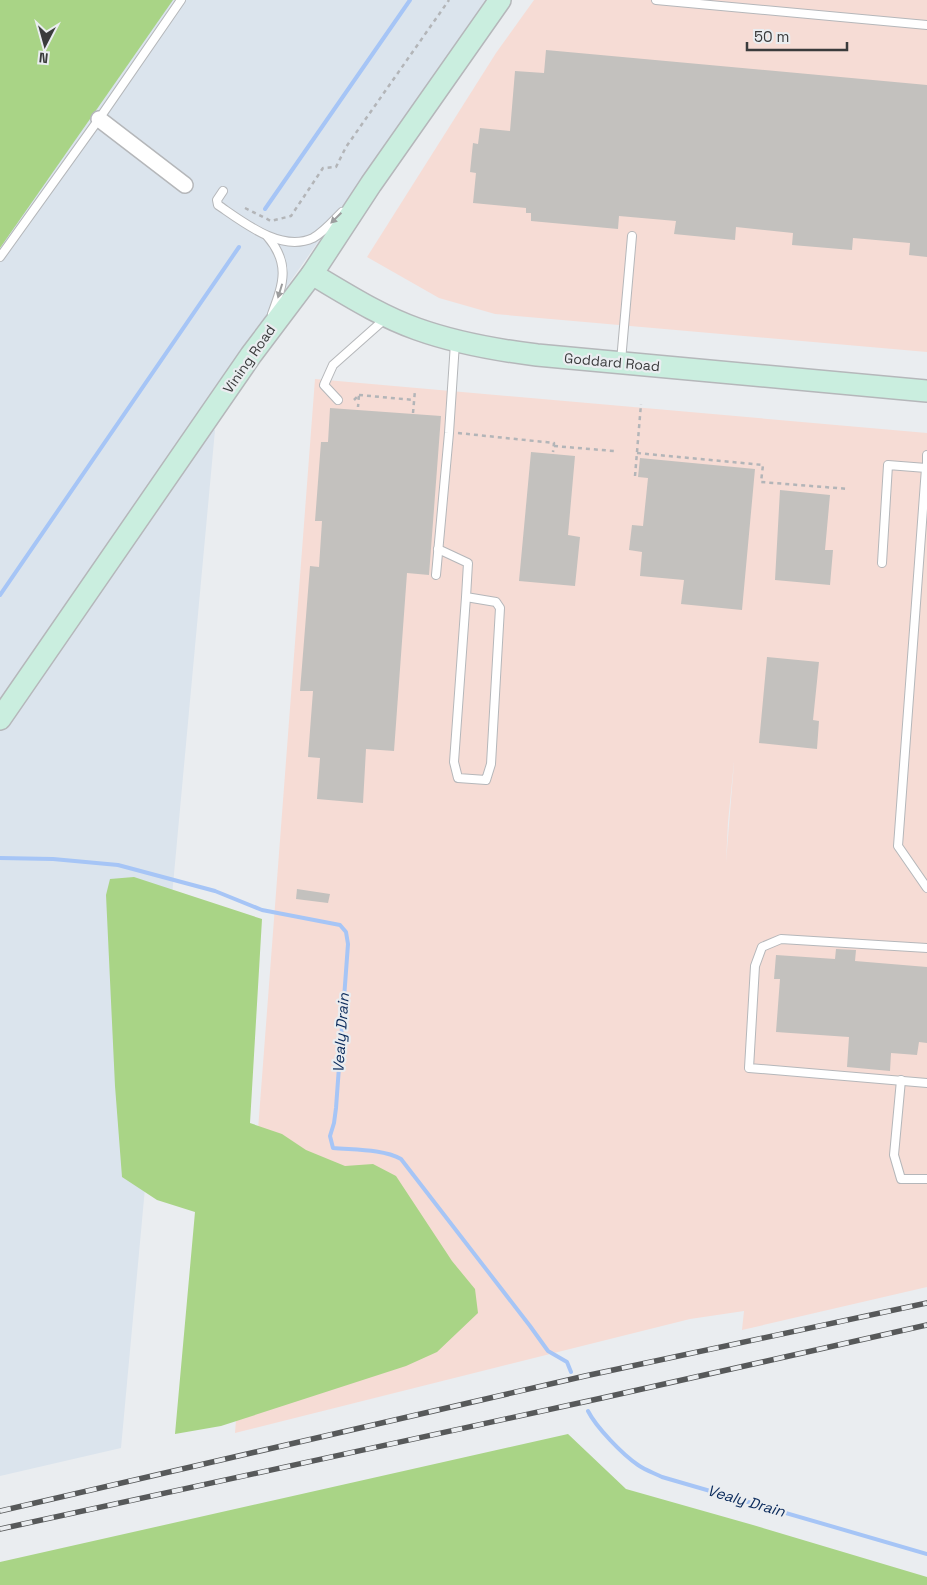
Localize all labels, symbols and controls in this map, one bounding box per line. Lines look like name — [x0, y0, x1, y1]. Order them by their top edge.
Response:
north arrow — [20, 20, 70, 70]
scale bar — [747, 20, 847, 52]
text: 50 m — [754, 27, 789, 46]
text: N — [38, 48, 49, 67]
one-way arrow — [330, 212, 342, 224]
one-way arrow — [276, 284, 284, 299]
street label: Vining Road — [219, 321, 279, 397]
street label: Goddard Road — [563, 349, 661, 375]
water label: Vealy Drain — [328, 992, 353, 1073]
water label: Vealy Drain — [705, 1480, 788, 1521]

